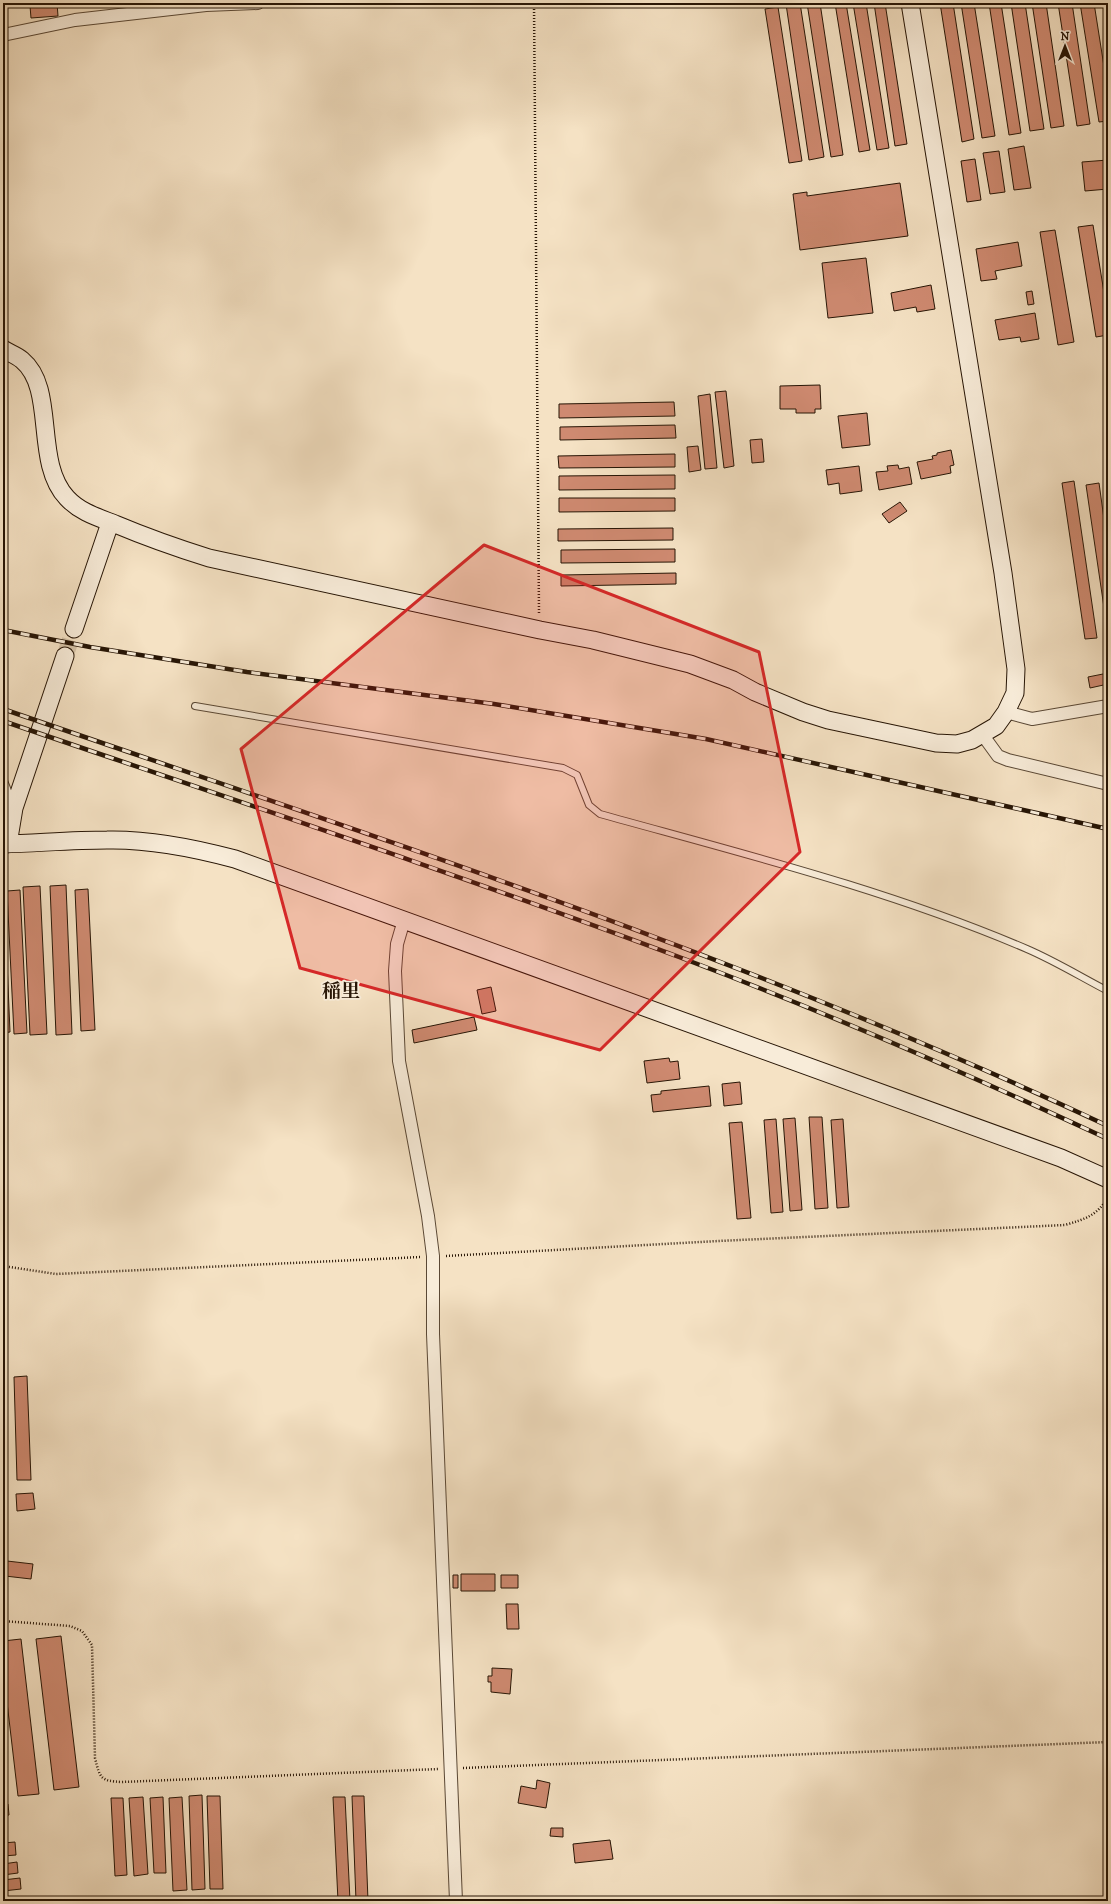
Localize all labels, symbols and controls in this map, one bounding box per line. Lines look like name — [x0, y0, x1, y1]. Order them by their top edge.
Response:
north arrow — [1045, 26, 1085, 66]
text: N — [1060, 30, 1070, 44]
district label: 稲里 — [322, 980, 360, 1003]

